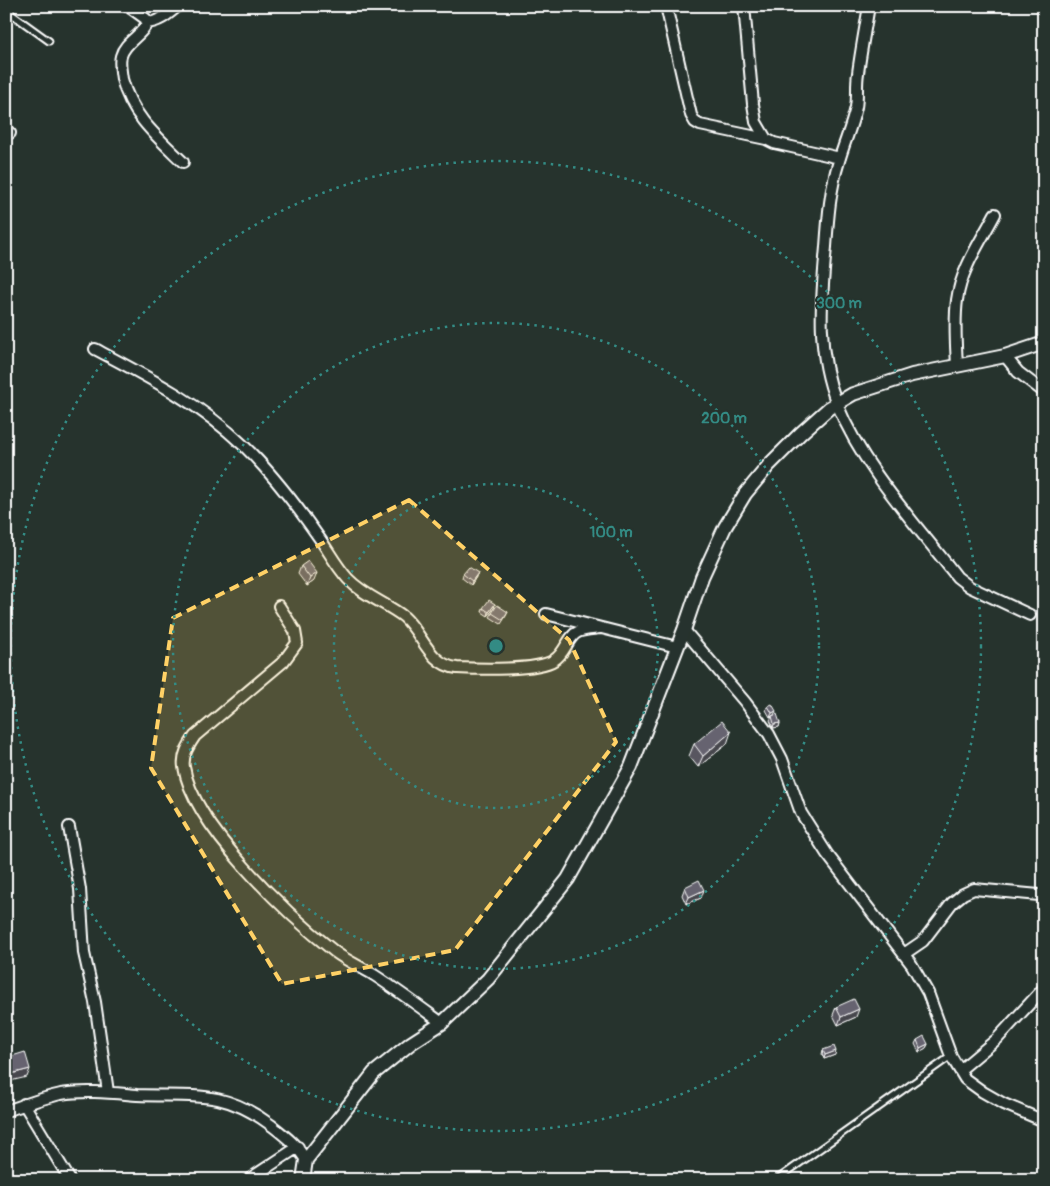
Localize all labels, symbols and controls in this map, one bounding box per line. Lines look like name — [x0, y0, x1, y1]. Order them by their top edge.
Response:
text: 300 m — [816, 294, 862, 313]
text: 200 m — [701, 409, 747, 428]
text: 100 m — [590, 523, 632, 542]
centre of rings — [487, 637, 505, 655]

